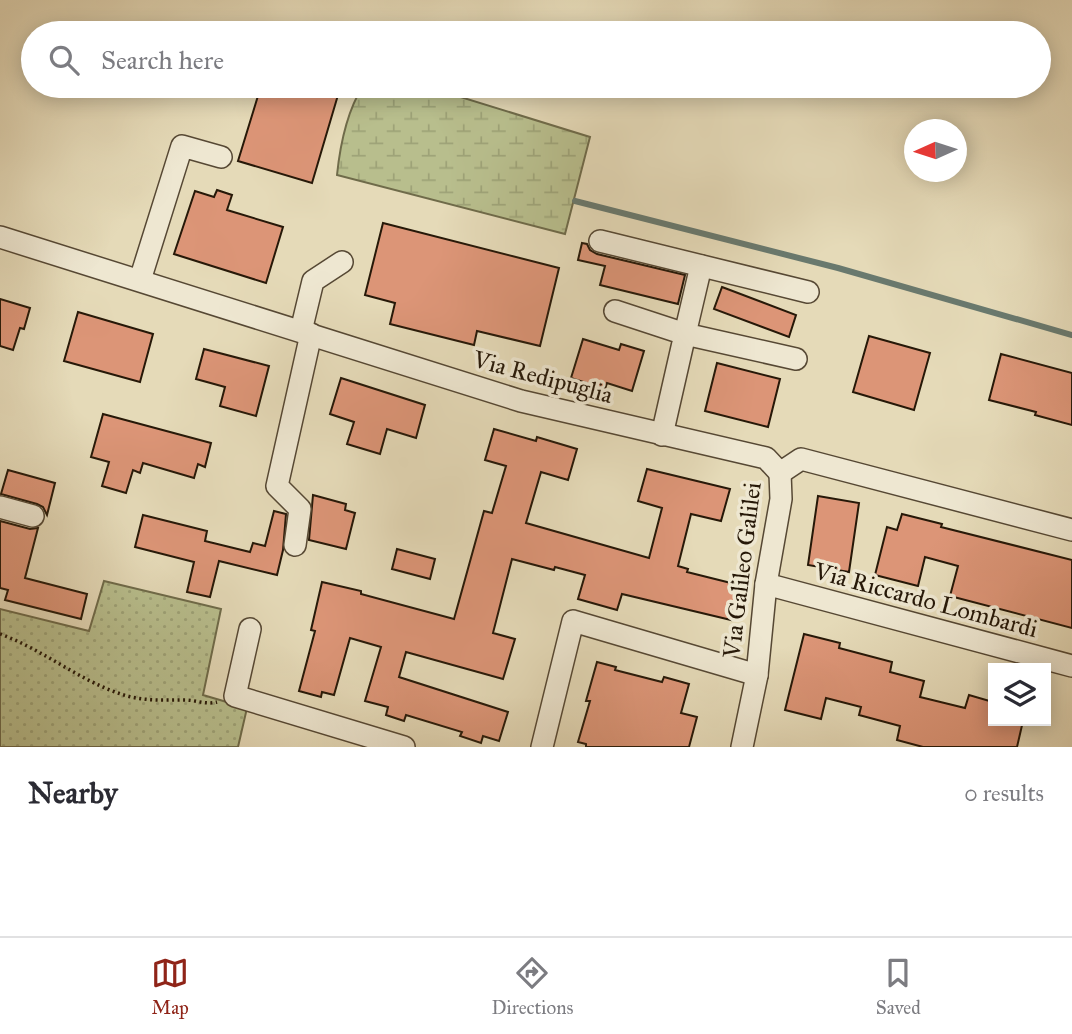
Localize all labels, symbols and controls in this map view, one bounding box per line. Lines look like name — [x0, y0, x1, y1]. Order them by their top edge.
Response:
search box — [21, 21, 1051, 98]
icon: search — [45, 41, 83, 79]
text: Search here — [101, 44, 224, 76]
north arrow — [904, 119, 967, 182]
street label: Via Redipuglia — [469, 344, 617, 410]
street label: Via Galileo Galilei — [716, 480, 768, 661]
street label: Via Riccardo Lombardi — [810, 555, 1041, 644]
map controls — [988, 663, 1051, 726]
button: layers — [988, 663, 1051, 726]
text: Nearby — [28, 775, 118, 811]
text: 0 results — [964, 779, 1044, 807]
tab: Map — [151, 954, 189, 1019]
tab: Directions — [491, 954, 573, 1019]
tab: Saved — [876, 954, 921, 1019]

